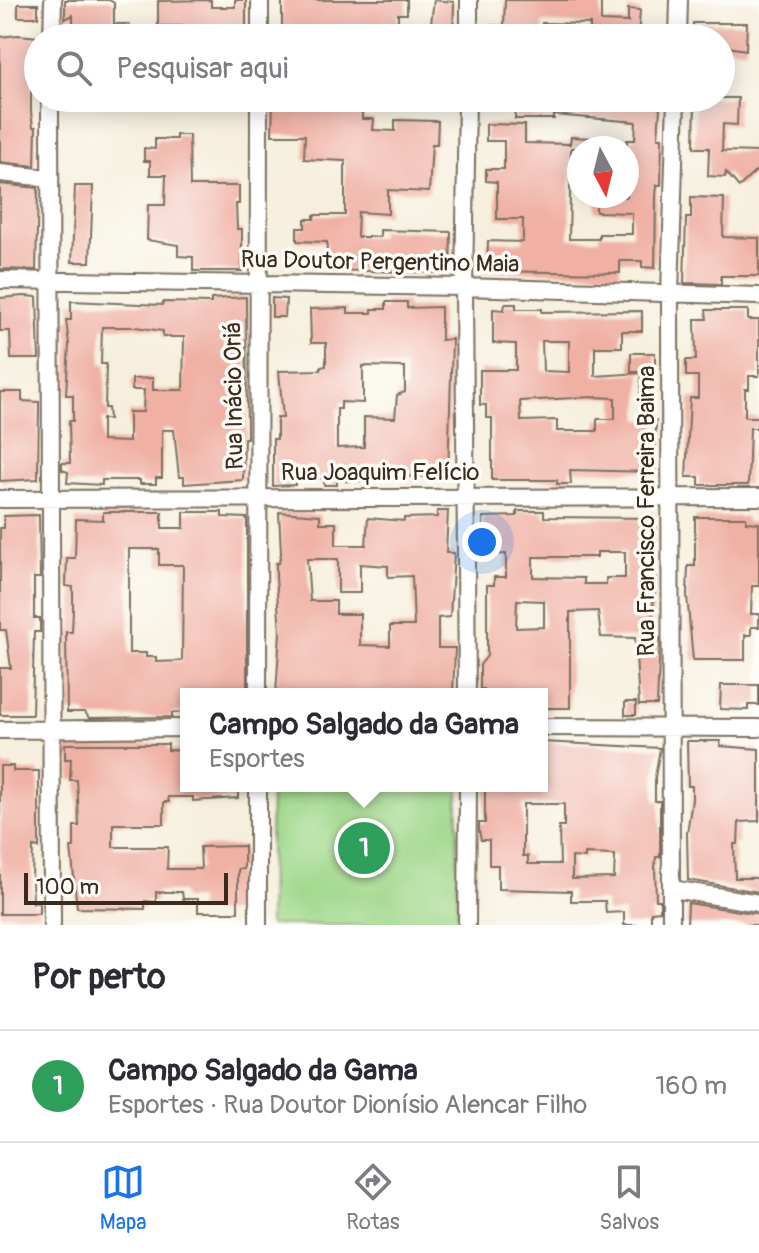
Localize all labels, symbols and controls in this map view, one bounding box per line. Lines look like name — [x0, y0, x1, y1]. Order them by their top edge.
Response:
search box — [24, 24, 735, 112]
icon: search — [52, 46, 96, 90]
text: Pesquisar aqui — [116, 50, 288, 87]
north arrow — [567, 136, 639, 208]
street label: Rua Doutor Pergentino Maia — [240, 245, 520, 279]
street label: Rua Inácio Oriá — [218, 322, 250, 470]
street label: Rua Francisco Ferreira Baima — [632, 365, 661, 657]
street label: Rua Joaquim Felício — [281, 458, 479, 487]
your location — [462, 522, 502, 562]
popup — [180, 688, 548, 792]
text: Campo Salgado da Gama — [209, 706, 519, 743]
text: Esportes — [209, 743, 305, 775]
pin: 1 — [338, 818, 390, 878]
scale bar — [24, 869, 228, 905]
text: 100 m — [36, 873, 99, 901]
text: Por perto — [32, 956, 165, 999]
text: Campo Salgado da Gama — [108, 1052, 418, 1089]
text: 1 — [53, 1070, 63, 1102]
text: 160 m — [655, 1070, 727, 1102]
text: Esportes · Rua Doutor Dionísio Alencar Filho — [108, 1089, 587, 1121]
tab: Mapa — [100, 1160, 147, 1236]
tab: Rotas — [346, 1160, 400, 1236]
tab: Salvos — [599, 1160, 659, 1236]

